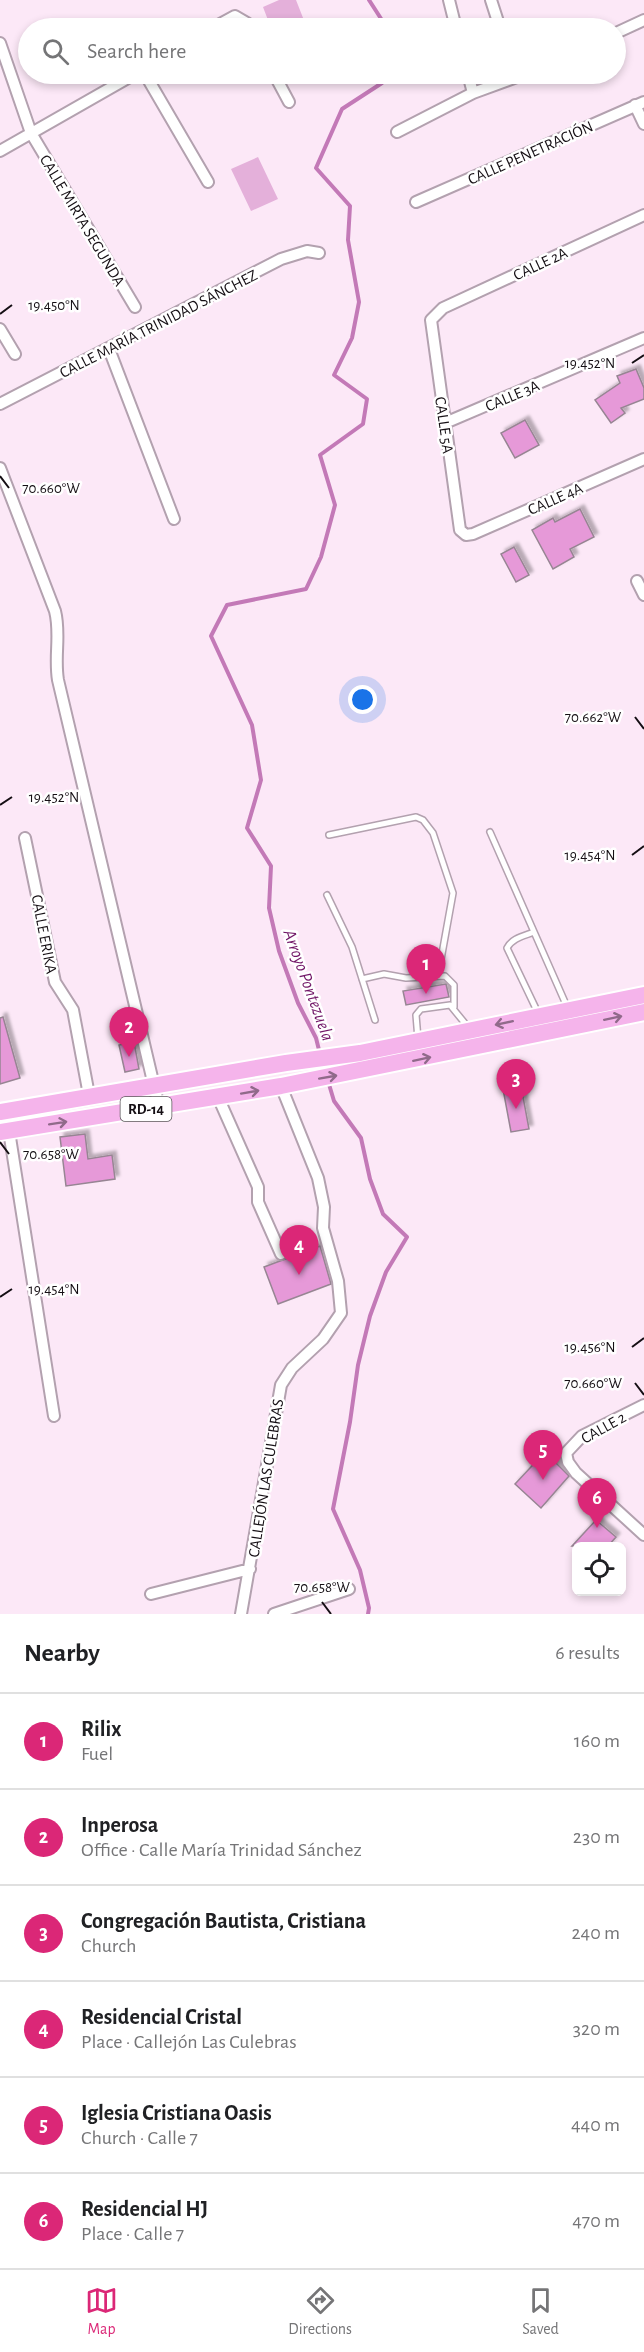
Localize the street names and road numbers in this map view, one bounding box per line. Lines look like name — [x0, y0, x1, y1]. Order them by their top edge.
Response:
street label: CALLE PENETRACIÓN — [465, 116, 595, 188]
street label: CALLE MIRTA SEGUNDA — [37, 152, 128, 289]
street label: CALLE 2A — [511, 244, 570, 283]
street label: CALLE MARÍA TRINIDAD SÁNCHEZ — [56, 265, 260, 381]
street label: CALLE 3A — [483, 377, 542, 414]
street label: CALLE 5A — [432, 396, 456, 455]
street label: CALLE 4A — [526, 480, 585, 518]
street label: CALLE ERIKA — [29, 893, 60, 975]
road number: RD-14 — [120, 1097, 172, 1121]
street label: CALLEJÓN LAS CULEBRAS — [244, 1398, 286, 1558]
street label: CALLE 2 — [578, 1409, 629, 1447]

